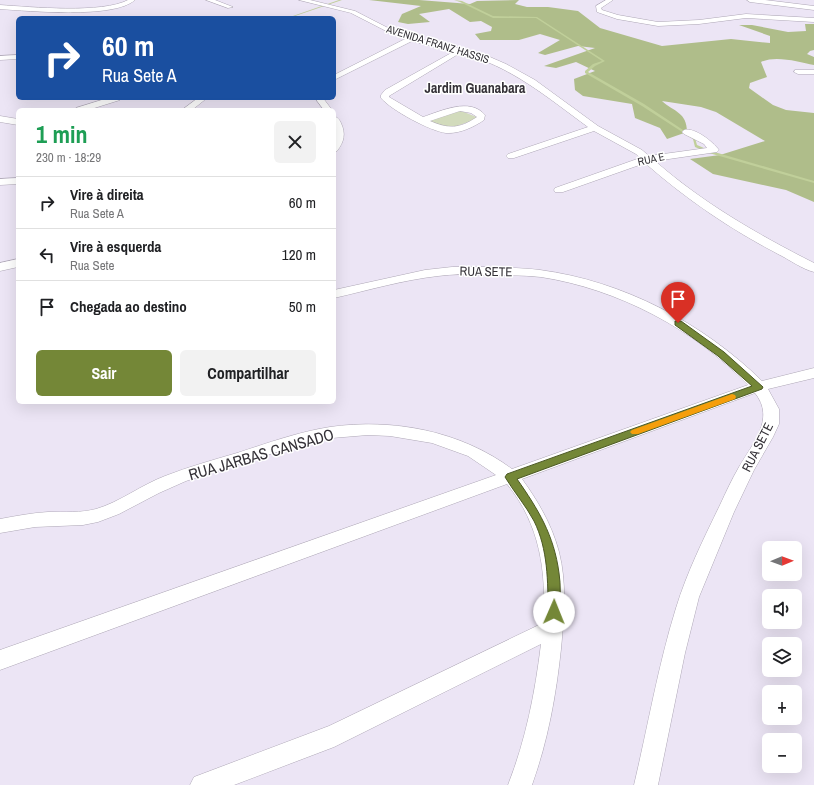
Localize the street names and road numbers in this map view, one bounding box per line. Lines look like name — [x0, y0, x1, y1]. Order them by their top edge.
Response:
street label: AVENIDA FRANZ HASSIS — [384, 21, 491, 66]
street label: RUA E — [636, 149, 666, 169]
street label: RUA SETE — [459, 263, 513, 280]
street label: RUA SETE — [738, 420, 777, 475]
street label: RUA JARBAS CANSADO — [186, 423, 336, 485]

